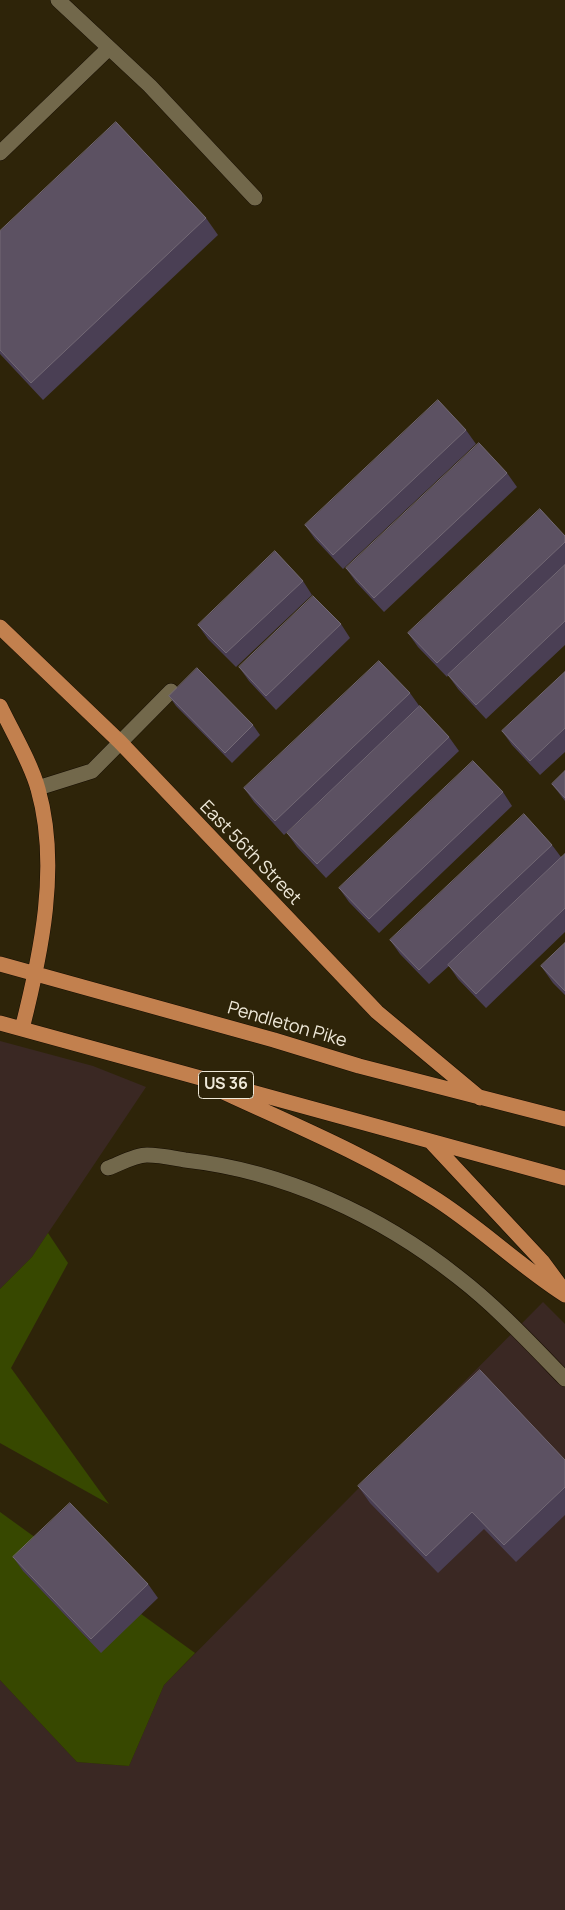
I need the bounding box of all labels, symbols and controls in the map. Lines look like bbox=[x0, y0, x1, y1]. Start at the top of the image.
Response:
street label: East 56th Street bbox=[195, 796, 305, 910]
street label: Pendleton Pike bbox=[225, 998, 349, 1052]
road number: US 36 bbox=[198, 1072, 254, 1098]

